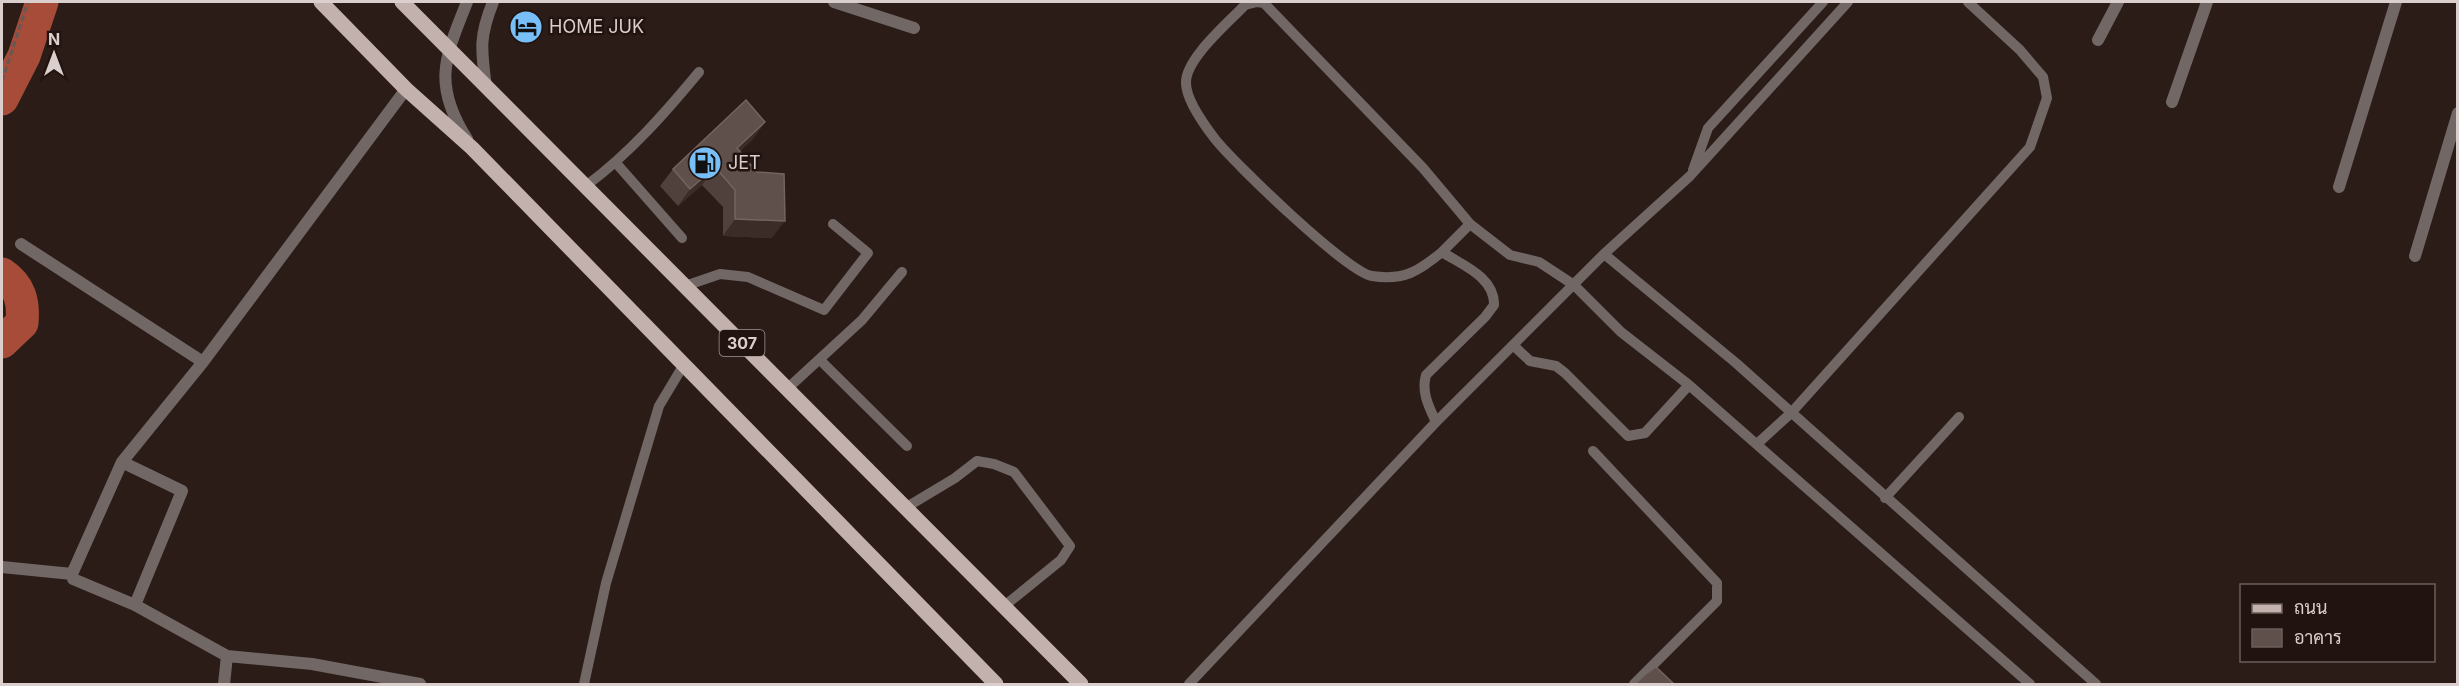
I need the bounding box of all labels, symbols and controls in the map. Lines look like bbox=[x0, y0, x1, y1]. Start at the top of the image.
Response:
hotel icon: HOME JUK bbox=[508, 9, 544, 45]
place label: HOME JUK bbox=[549, 16, 644, 37]
north arrow bbox=[24, 24, 84, 84]
text: N bbox=[48, 29, 60, 49]
fuel station icon: JET bbox=[687, 145, 723, 181]
place label: JET bbox=[728, 152, 761, 173]
road number: 307 bbox=[720, 330, 764, 356]
legend bbox=[2240, 584, 2435, 662]
text: ถนน bbox=[2294, 597, 2327, 618]
text: อาคาร bbox=[2294, 627, 2342, 648]

